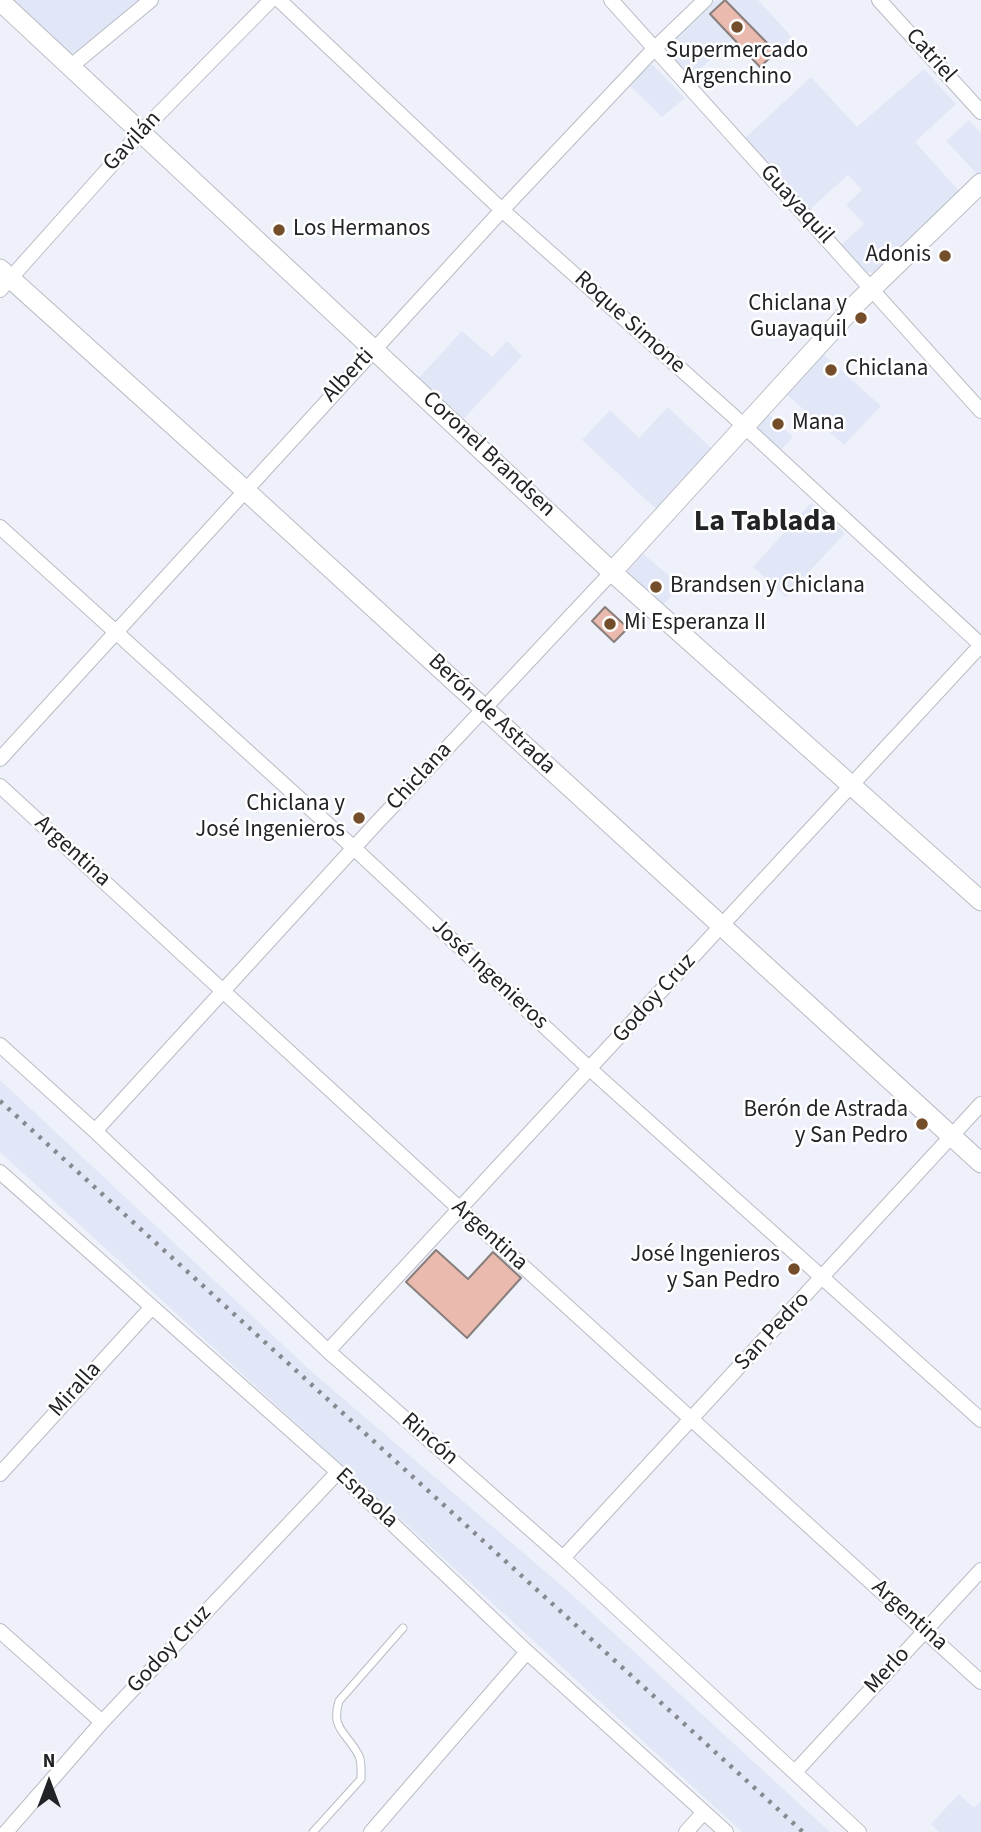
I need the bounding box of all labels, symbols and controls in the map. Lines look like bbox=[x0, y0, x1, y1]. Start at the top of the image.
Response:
marker: Supermercado Argenchino bbox=[729, 19, 745, 35]
street label: Catriel bbox=[899, 23, 961, 89]
place label: Supermercado Argenchino bbox=[666, 38, 808, 92]
street label: Gavilán bbox=[98, 106, 168, 178]
street label: Guayaquil bbox=[753, 160, 839, 250]
place label: Los Hermanos bbox=[293, 216, 430, 244]
marker: Los Hermanos bbox=[271, 222, 287, 238]
place label: Adonis bbox=[865, 242, 931, 270]
marker: Adonis bbox=[937, 248, 953, 264]
street label: Roque Simone bbox=[568, 266, 690, 380]
place label: Chiclana y Guayaquil bbox=[748, 291, 847, 345]
marker: Chiclana y Guayaquil bbox=[853, 310, 869, 326]
street label: Alberti bbox=[317, 343, 381, 409]
place label: Chiclana bbox=[845, 356, 928, 384]
marker: Chiclana bbox=[823, 362, 839, 378]
street label: Coronel Brandsen bbox=[416, 386, 560, 524]
place label: Mana bbox=[792, 410, 844, 438]
marker: Mana bbox=[770, 416, 786, 432]
district label: La Tablada bbox=[694, 505, 836, 541]
place label: Brandsen y Chiclana bbox=[670, 573, 865, 601]
marker: Brandsen y Chiclana bbox=[648, 579, 664, 595]
place label: Mi Esperanza II bbox=[624, 610, 766, 638]
marker: Mi Esperanza II bbox=[602, 616, 618, 632]
street label: Berón de Astrada bbox=[421, 649, 561, 781]
street label: Chiclana bbox=[381, 737, 459, 817]
place label: Chiclana y José Ingenieros bbox=[195, 791, 345, 845]
marker: Chiclana y José Ingenieros bbox=[351, 810, 367, 826]
street label: Argentina bbox=[28, 811, 116, 893]
street label: José Ingenieros bbox=[425, 914, 553, 1036]
street label: Godoy Cruz bbox=[608, 949, 702, 1049]
place label: Berón de Astrada y San Pedro bbox=[744, 1097, 908, 1151]
marker: Berón de Astrada y San Pedro bbox=[914, 1116, 930, 1132]
street label: Argentina bbox=[445, 1195, 533, 1277]
place label: José Ingenieros y San Pedro bbox=[630, 1242, 780, 1296]
marker: José Ingenieros y San Pedro bbox=[786, 1261, 802, 1277]
street label: San Pedro bbox=[730, 1287, 816, 1377]
street label: Miralla bbox=[44, 1357, 108, 1423]
street label: Rincón bbox=[395, 1408, 463, 1472]
street label: Esnaola bbox=[329, 1463, 403, 1535]
street label: Argentina bbox=[865, 1575, 953, 1657]
street label: Godoy Cruz bbox=[122, 1600, 218, 1700]
street label: Merlo bbox=[859, 1642, 917, 1700]
north arrow bbox=[14, 1748, 84, 1818]
text: N bbox=[43, 1748, 55, 1775]

